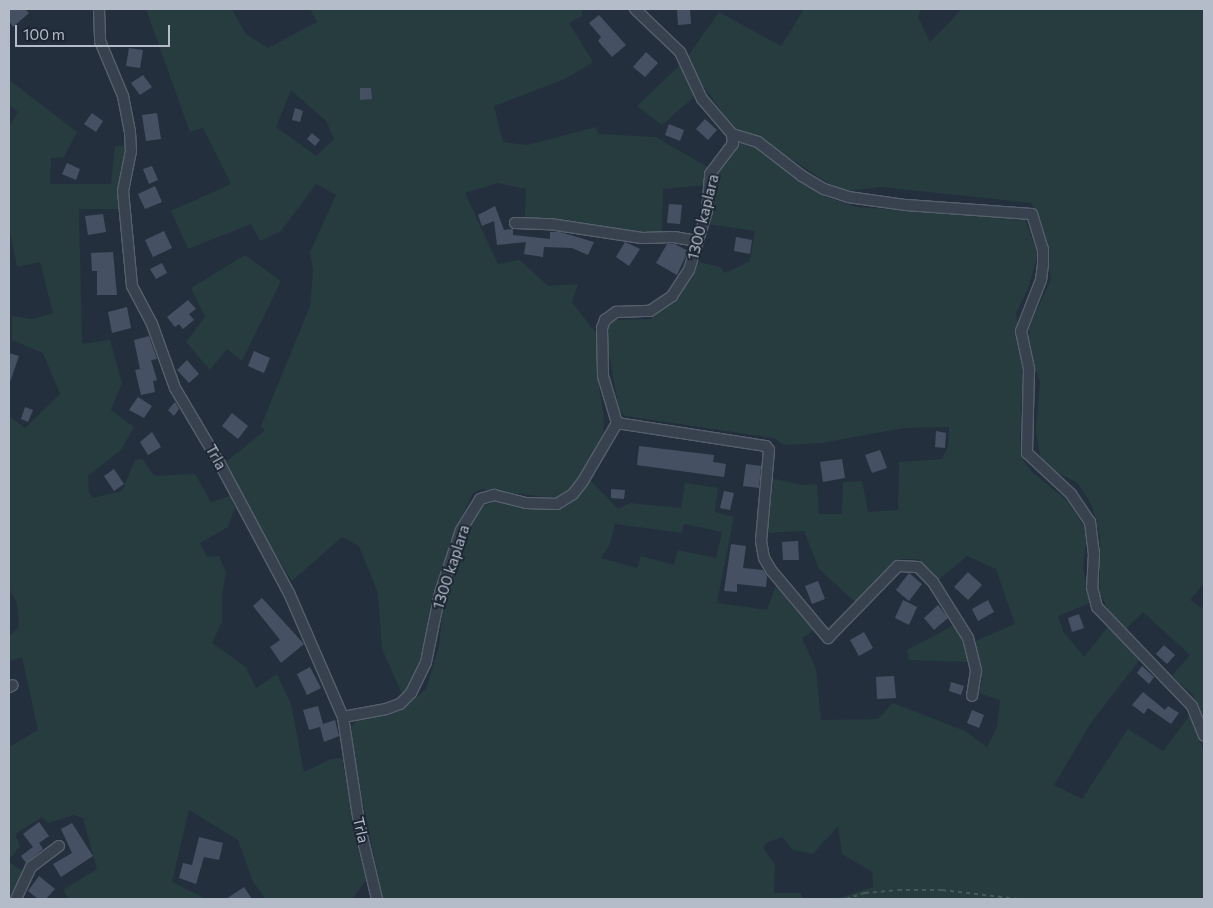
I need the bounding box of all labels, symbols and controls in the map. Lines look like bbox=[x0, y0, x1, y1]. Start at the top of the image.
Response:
scale bar bbox=[18, 15, 172, 47]
text: 100 m bbox=[23, 25, 65, 43]
street label: 1300 kaplara bbox=[684, 172, 722, 262]
street label: Trla bbox=[202, 441, 230, 473]
street label: 1300 kaplara bbox=[429, 523, 473, 611]
street label: Trla bbox=[349, 815, 373, 845]

